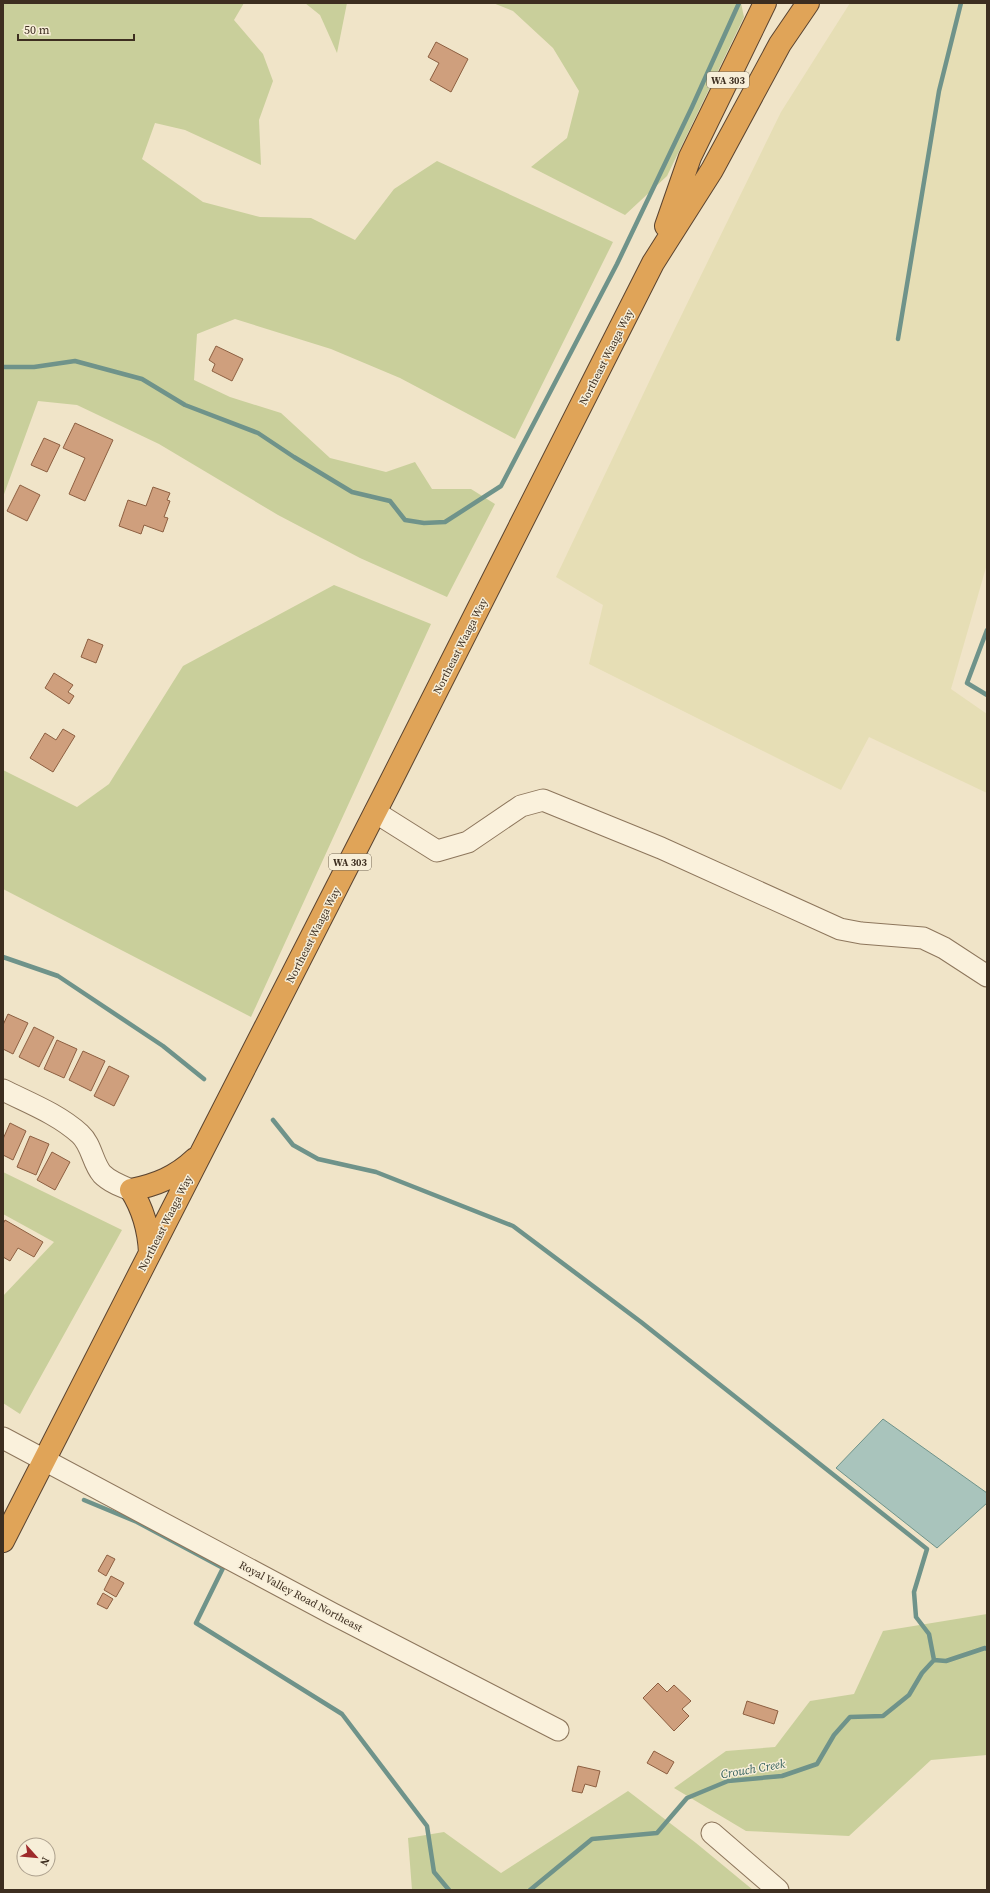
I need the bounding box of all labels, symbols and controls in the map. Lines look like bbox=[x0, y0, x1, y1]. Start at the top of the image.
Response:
scale bar bbox=[18, 16, 134, 42]
text: 50 m bbox=[24, 22, 50, 38]
road number: WA 303 bbox=[707, 72, 749, 88]
street label: Northeast Waaga Way bbox=[576, 306, 637, 408]
street label: Northeast Waaga Way bbox=[430, 595, 491, 697]
road number: WA 303 bbox=[329, 854, 371, 870]
street label: Northeast Waaga Way bbox=[283, 884, 344, 986]
street label: Northeast Waaga Way bbox=[135, 1172, 196, 1274]
street label: Royal Valley Road Northeast bbox=[236, 1557, 366, 1636]
water label: Crouch Creek bbox=[719, 1755, 787, 1783]
north arrow bbox=[16, 1837, 56, 1877]
text: N bbox=[36, 1854, 53, 1868]

